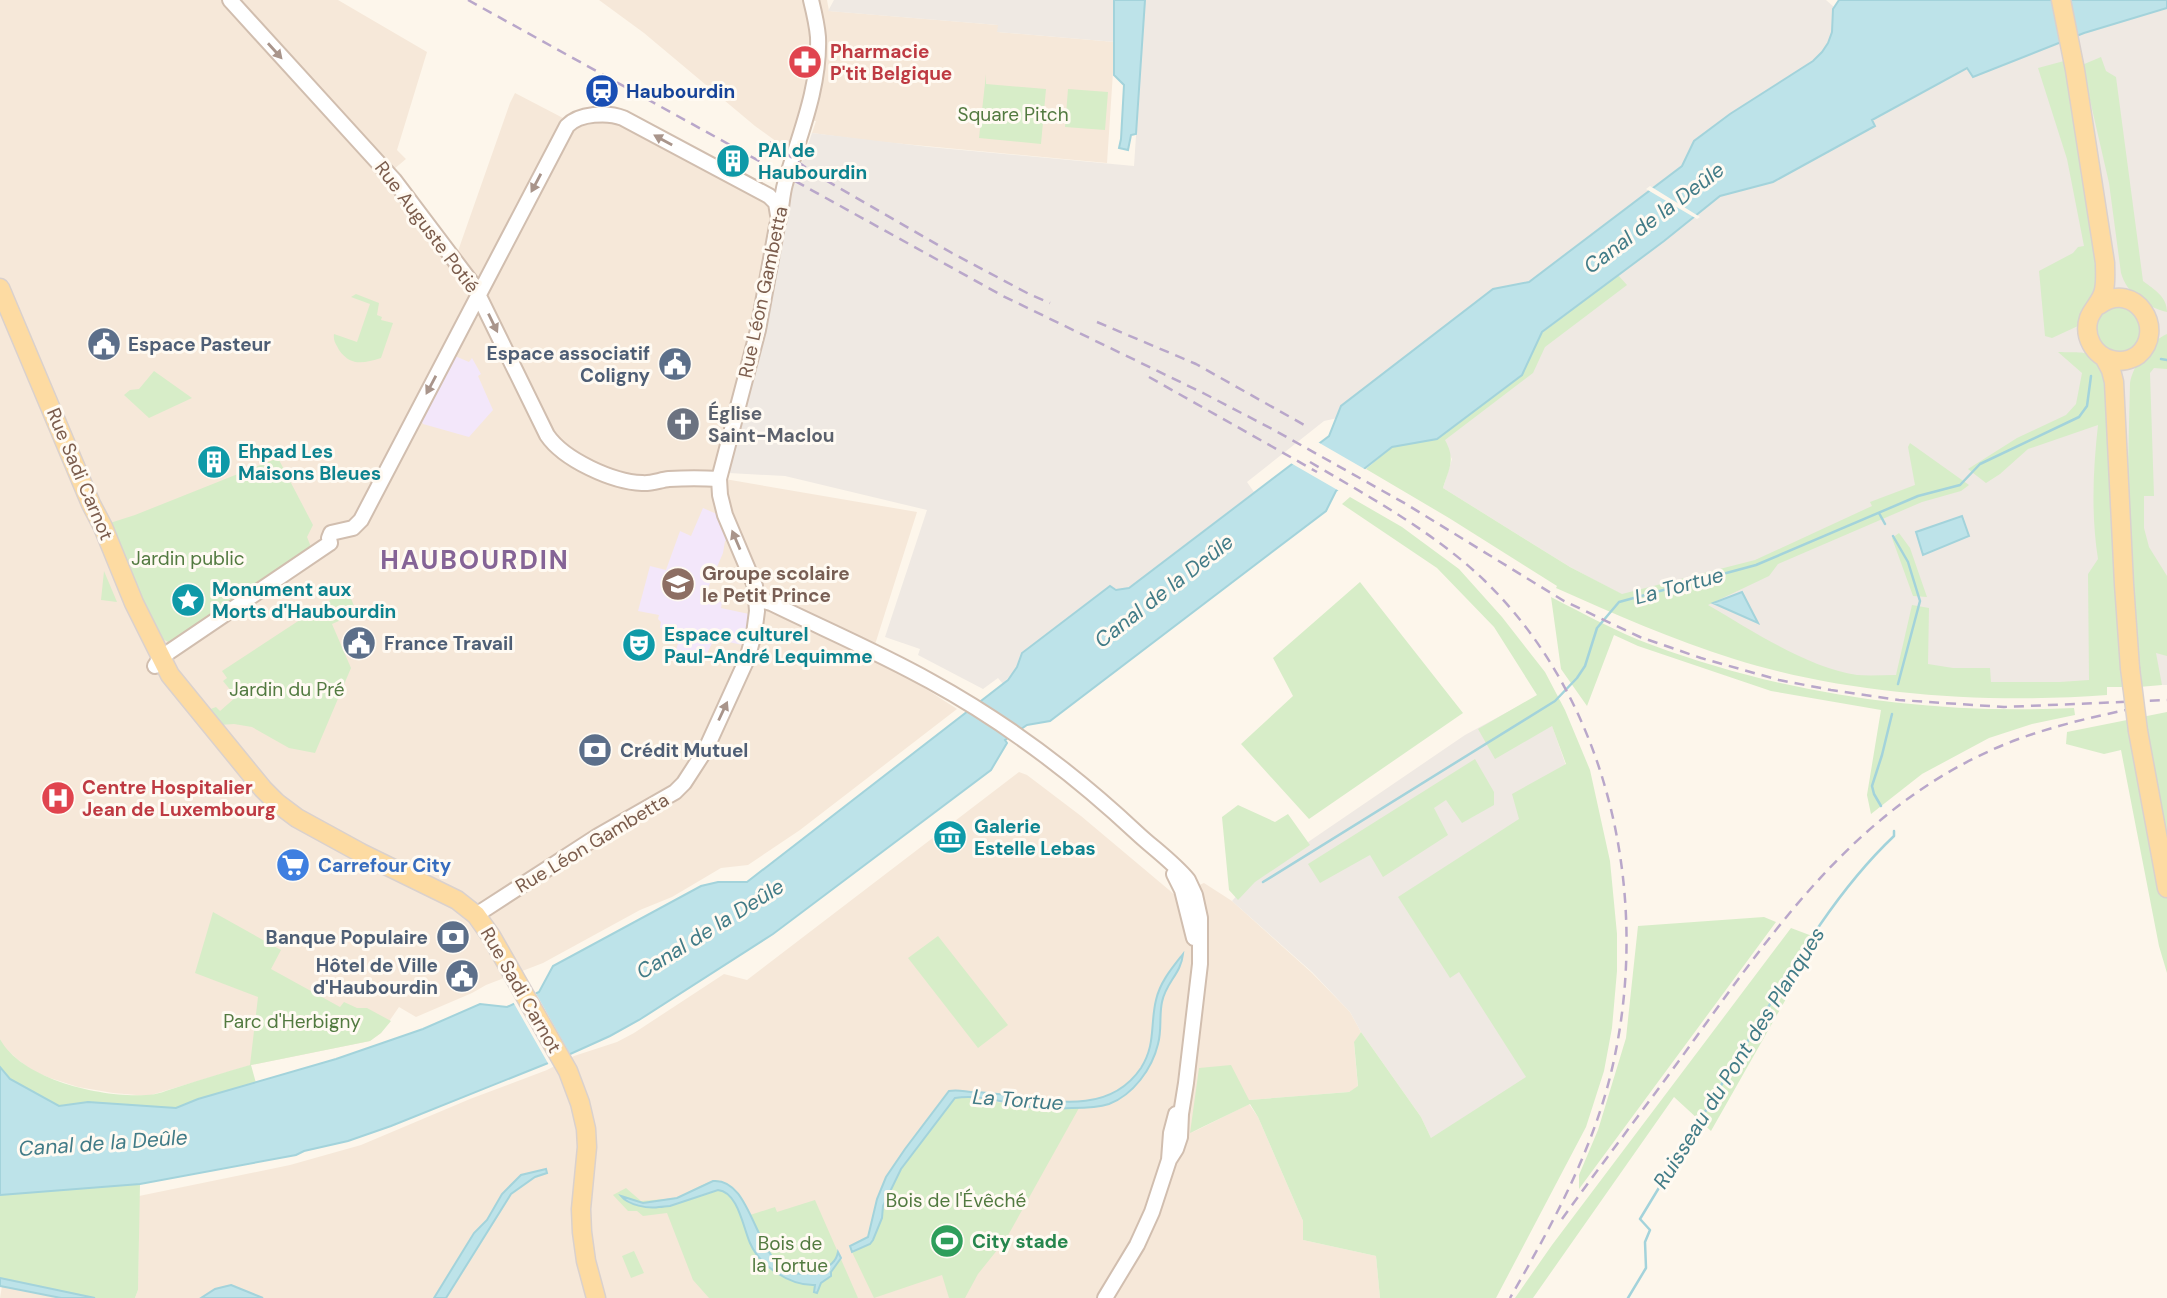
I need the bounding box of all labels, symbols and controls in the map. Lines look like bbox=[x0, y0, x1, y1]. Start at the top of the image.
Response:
place label: Pharmacie P'tit Belgique bbox=[830, 39, 952, 86]
one-way arrow bbox=[267, 42, 283, 59]
pharmacy icon: Pharmacie P'tit Belgique bbox=[786, 43, 824, 81]
station icon: Haubourdin bbox=[583, 72, 621, 110]
place label: Haubourdin bbox=[626, 79, 735, 104]
park label: Square Pitch bbox=[957, 102, 1069, 127]
one-way arrow bbox=[653, 134, 673, 145]
place label: PAI de Haubourdin bbox=[758, 138, 867, 185]
building icon: PAI de Haubourdin bbox=[714, 142, 752, 180]
street label: Rue Auguste Potié bbox=[369, 156, 485, 298]
water label: Canal de la Deûle bbox=[1578, 156, 1730, 280]
one-way arrow bbox=[530, 174, 542, 193]
street label: Rue Léon Gambetta bbox=[733, 204, 793, 380]
one-way arrow bbox=[488, 313, 499, 333]
public building icon: Espace Pasteur bbox=[85, 325, 123, 363]
place label: Espace Pasteur bbox=[128, 332, 271, 357]
place label: Espace associatif Coligny bbox=[487, 341, 651, 388]
public building icon: Espace associatif Coligny bbox=[656, 345, 694, 383]
one-way arrow bbox=[425, 375, 437, 395]
place label: Église Saint-Maclou bbox=[708, 401, 835, 448]
street label: Rue Sadi Carnot bbox=[41, 404, 119, 544]
church icon: Église Saint-Maclou bbox=[664, 405, 702, 443]
place label: Ehpad Les Maisons Bleues bbox=[238, 439, 381, 486]
building icon: Ehpad Les Maisons Bleues bbox=[195, 443, 233, 481]
water label: Canal de la Deûle bbox=[1089, 528, 1239, 654]
one-way arrow bbox=[730, 529, 741, 550]
district label: HAUBOURDIN bbox=[380, 543, 570, 577]
park label: Jardin public bbox=[131, 546, 245, 571]
place label: Groupe scolaire le Petit Prince bbox=[702, 561, 850, 608]
water label: La Tortue bbox=[1631, 561, 1727, 611]
school or university icon: Groupe scolaire le Petit Prince bbox=[659, 565, 697, 603]
place label: Monument aux Morts d'Haubourdin bbox=[212, 577, 396, 624]
place icon: Monument aux Morts d'Haubourdin bbox=[169, 581, 207, 619]
place label: Espace culturel Paul-André Lequimme bbox=[664, 622, 873, 669]
public building icon: France Travail bbox=[340, 624, 378, 662]
theatre icon: Espace culturel Paul-André Lequimme bbox=[620, 626, 658, 664]
place label: France Travail bbox=[384, 631, 513, 656]
park label: Jardin du Pré bbox=[229, 677, 345, 702]
one-way arrow bbox=[718, 701, 729, 721]
bank icon: Crédit Mutuel bbox=[576, 731, 614, 769]
place label: Crédit Mutuel bbox=[620, 738, 748, 763]
place label: Centre Hospitalier Jean de Luxembourg bbox=[82, 775, 276, 822]
hospital icon: Centre Hospitalier Jean de Luxembourg bbox=[39, 779, 77, 817]
street label: Rue Léon Gambetta bbox=[511, 787, 673, 899]
place label: Galerie Estelle Lebas bbox=[974, 814, 1096, 861]
museum icon: Galerie Estelle Lebas bbox=[931, 818, 969, 856]
supermarket icon: Carrefour City bbox=[274, 846, 312, 884]
place label: Carrefour City bbox=[318, 853, 452, 878]
water label: Canal de la Deûle bbox=[631, 872, 789, 986]
bank icon: Banque Populaire bbox=[434, 918, 472, 956]
water label: Ruisseau du Pont des Planques bbox=[1647, 922, 1831, 1194]
street label: Rue Sadi Carnot bbox=[475, 923, 567, 1057]
place label: Banque Populaire bbox=[266, 925, 428, 950]
place label: Hôtel de Ville d'Haubourdin bbox=[313, 953, 438, 1000]
public building icon: Hôtel de Ville d'Haubourdin bbox=[443, 957, 481, 995]
park label: Parc d'Herbigny bbox=[223, 1009, 361, 1034]
water label: La Tortue bbox=[971, 1083, 1065, 1117]
water label: Canal de la Deûle bbox=[18, 1123, 188, 1163]
park label: Bois de l'Évêché bbox=[886, 1188, 1026, 1213]
sports icon: City stade bbox=[928, 1222, 966, 1260]
place label: City stade bbox=[972, 1229, 1068, 1254]
park label: Bois de la Tortue bbox=[752, 1231, 828, 1278]

